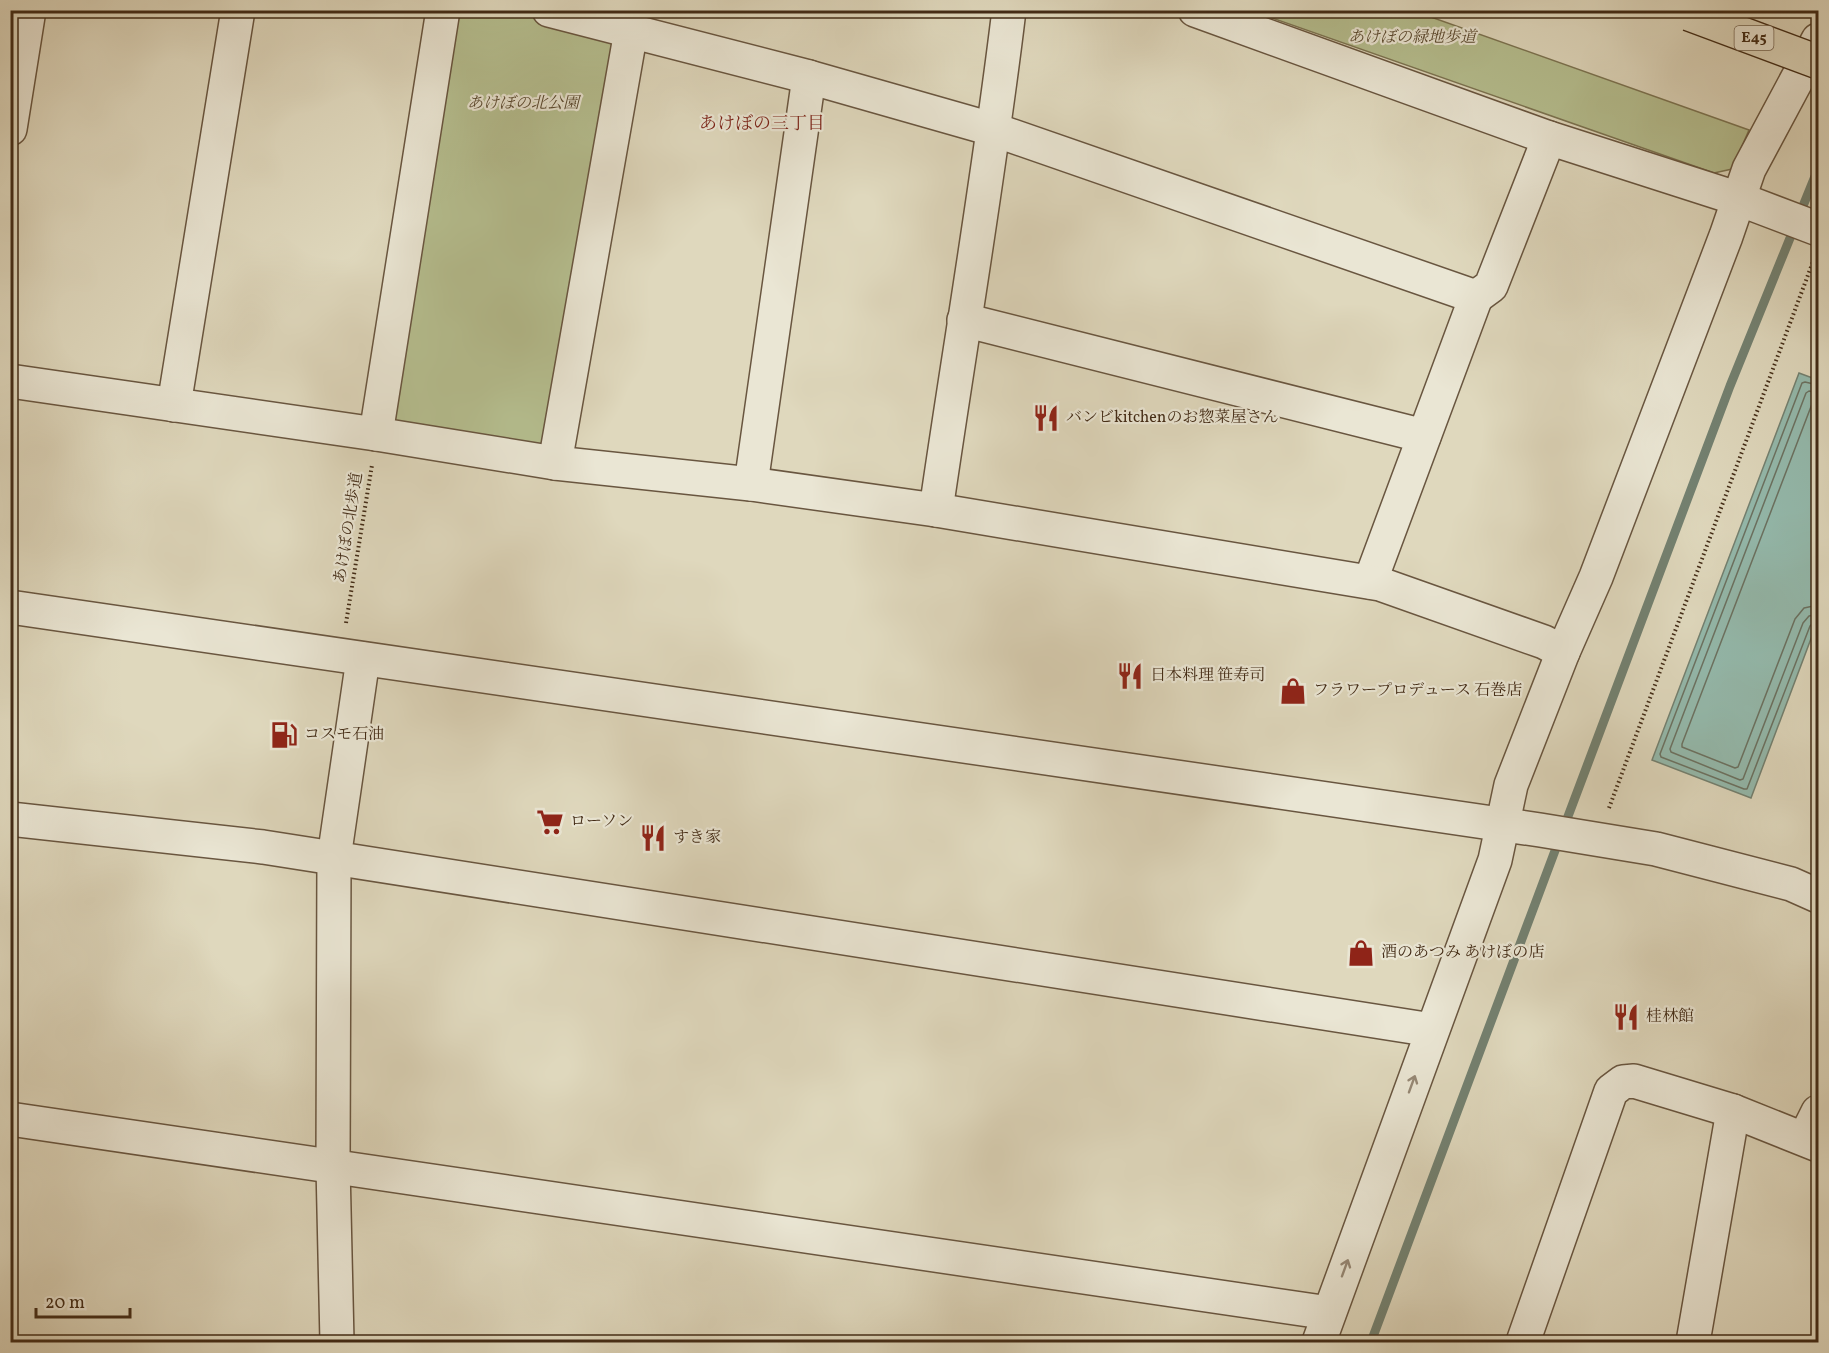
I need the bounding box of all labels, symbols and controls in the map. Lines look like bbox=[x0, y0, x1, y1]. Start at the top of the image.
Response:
road number: E45 bbox=[1734, 26, 1774, 50]
park label: あけぼの緑地歩道 bbox=[1348, 27, 1479, 49]
park label: あけぼの北公園 bbox=[467, 93, 582, 115]
district label: あけぼの三丁目 bbox=[699, 112, 825, 137]
restaurant icon: バンビkitchenのお惣菜屋さん bbox=[1031, 403, 1061, 433]
place label: バンビkitchenのお惣菜屋さん bbox=[1066, 407, 1278, 429]
street label: あけぼの北歩道 bbox=[329, 471, 369, 585]
restaurant icon: 日本料理 笹寿司 bbox=[1115, 661, 1145, 691]
place label: 日本料理 笹寿司 bbox=[1150, 665, 1265, 687]
shop icon: フラワープロデュース 石巻店 bbox=[1278, 676, 1308, 706]
place label: フラワープロデュース 石巻店 bbox=[1313, 680, 1522, 702]
fuel station icon: コスモ石油 bbox=[269, 720, 299, 750]
place label: コスモ石油 bbox=[304, 724, 384, 746]
supermarket icon: ローソン bbox=[535, 807, 565, 837]
place label: ローソン bbox=[570, 811, 633, 833]
restaurant icon: すき家 bbox=[638, 823, 668, 853]
place label: すき家 bbox=[673, 827, 721, 849]
shop icon: 酒のあつみ あけぼの店 bbox=[1346, 938, 1376, 968]
place label: 酒のあつみ あけぼの店 bbox=[1381, 942, 1544, 964]
restaurant icon: 桂林館 bbox=[1611, 1002, 1641, 1032]
place label: 桂林館 bbox=[1646, 1006, 1694, 1028]
one-way arrow bbox=[1407, 1075, 1418, 1094]
one-way arrow bbox=[1341, 1259, 1352, 1278]
scale bar bbox=[36, 1281, 130, 1319]
text: 20 m bbox=[45, 1291, 85, 1316]

